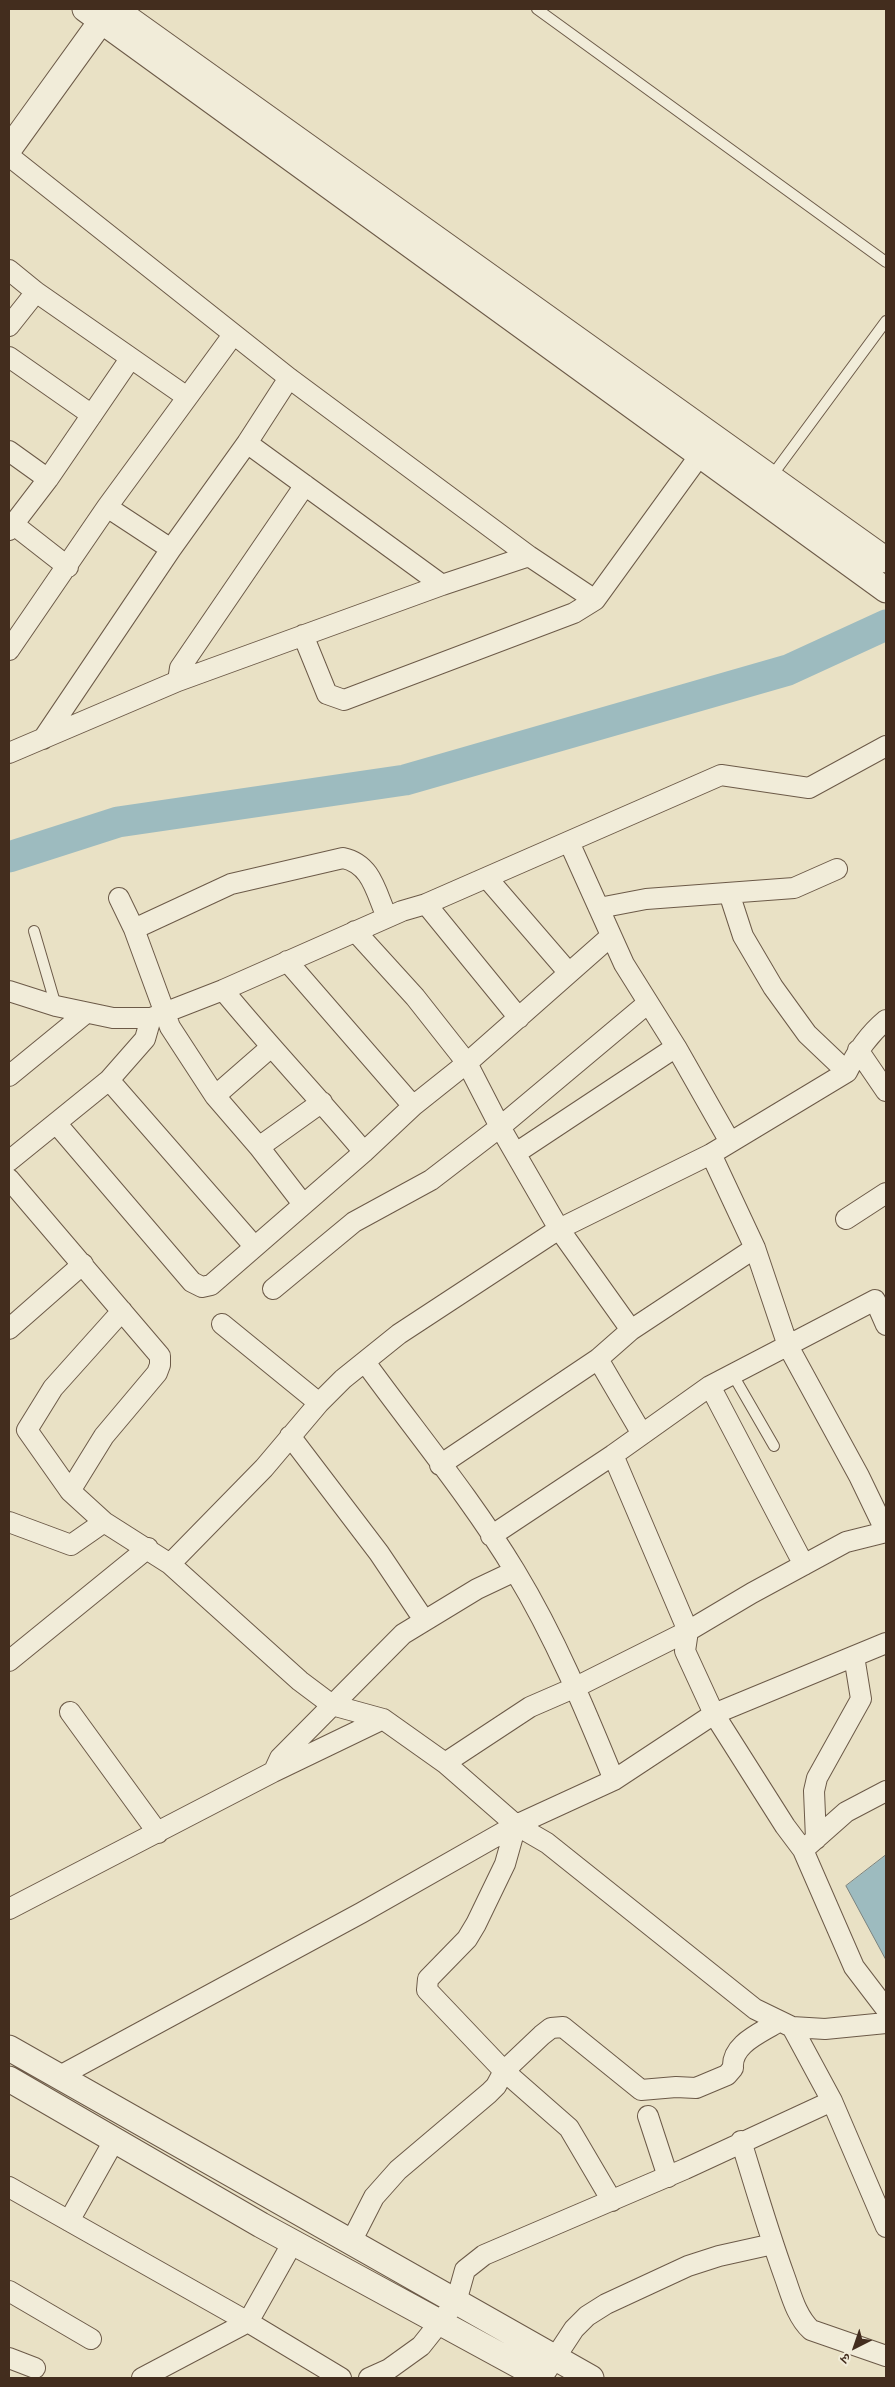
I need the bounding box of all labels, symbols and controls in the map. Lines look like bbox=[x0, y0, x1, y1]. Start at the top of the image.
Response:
north arrow bbox=[830, 2322, 880, 2372]
text: उ bbox=[837, 2349, 854, 2367]

